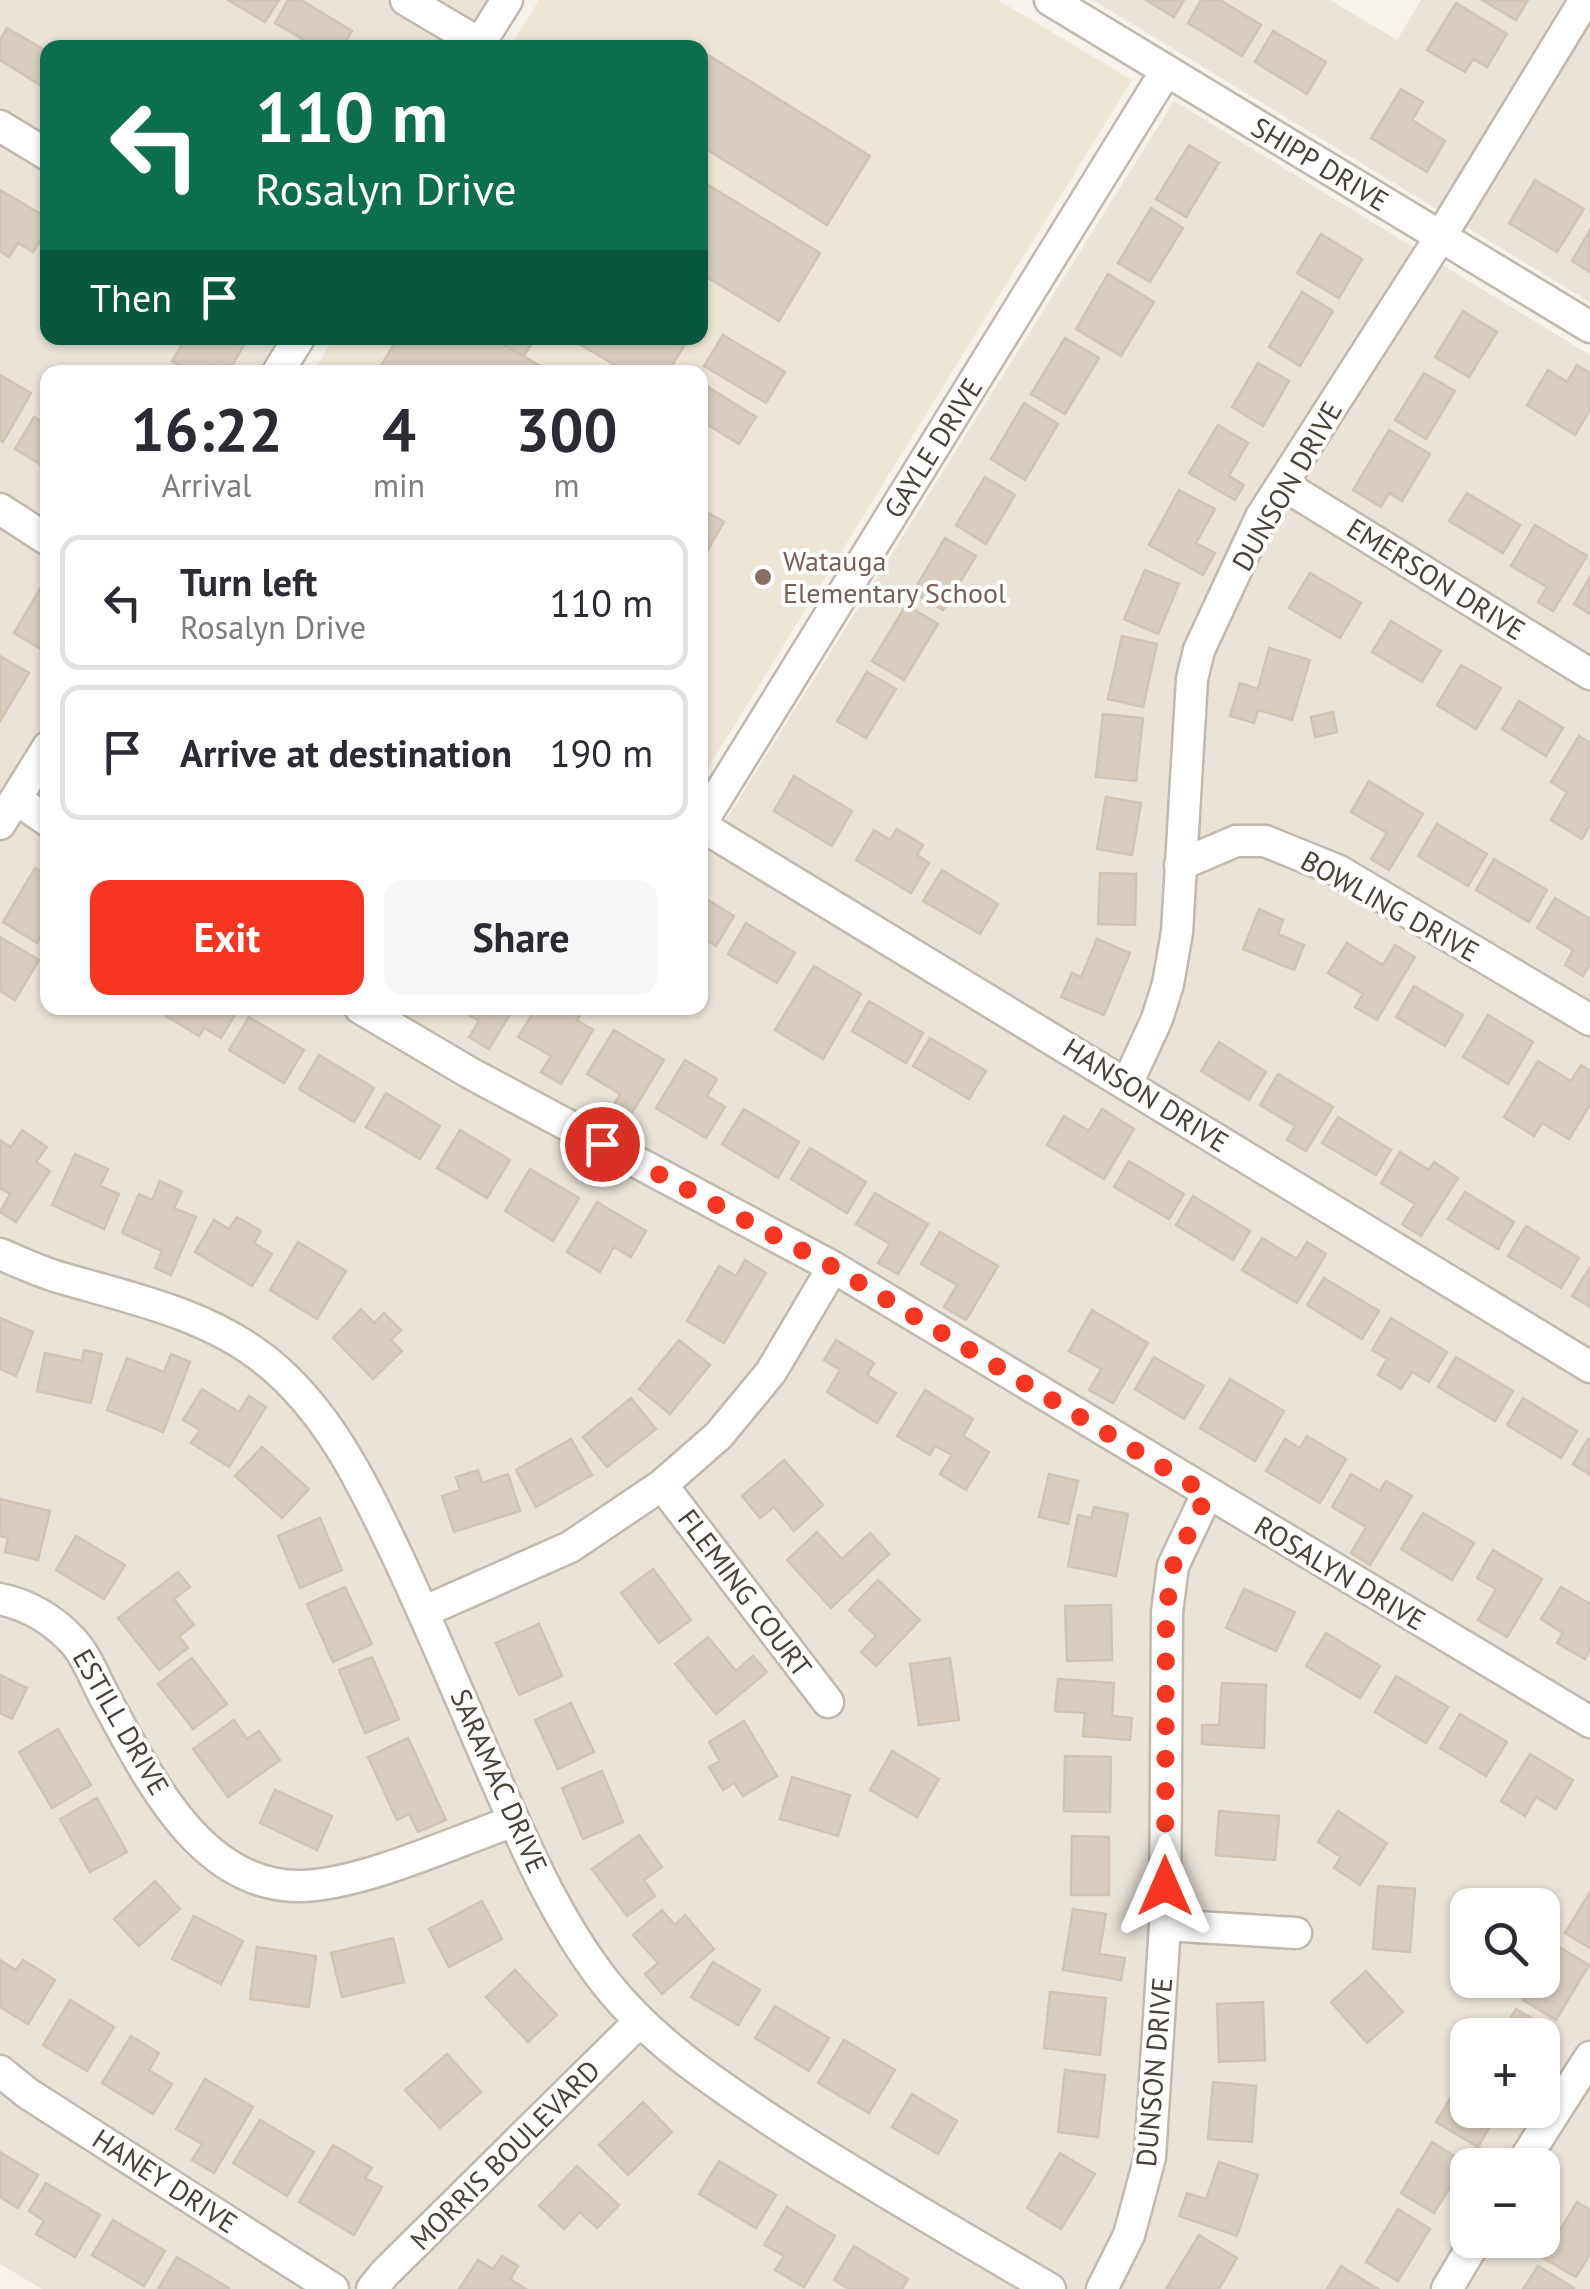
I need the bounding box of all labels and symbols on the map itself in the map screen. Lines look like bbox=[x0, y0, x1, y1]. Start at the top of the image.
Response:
street label: SHIPP DRIVE bbox=[1245, 108, 1396, 219]
street label: GAYLE DRIVE bbox=[875, 371, 990, 525]
street label: DUNSON DRIVE bbox=[1223, 394, 1350, 577]
street label: EMERSON DRIVE bbox=[1340, 509, 1532, 648]
place label: Watauga Elementary School bbox=[783, 542, 1006, 611]
marker: Watauga Elementary School bbox=[752, 566, 774, 588]
street label: BOWLING DRIVE bbox=[1295, 841, 1486, 970]
street label: HANSON DRIVE bbox=[1057, 1029, 1236, 1160]
pin bbox=[560, 1102, 645, 1187]
street label: FLEMING COURT bbox=[670, 1501, 821, 1684]
street label: ROSALYN DRIVE bbox=[1248, 1507, 1433, 1638]
street label: ESTILL DRIVE bbox=[65, 1642, 178, 1802]
street label: SARAMAC DRIVE bbox=[442, 1683, 557, 1879]
position arrow bbox=[1113, 1834, 1217, 1938]
street label: DUNSON DRIVE bbox=[1127, 1976, 1180, 2168]
street label: MORRIS BOULEVARD bbox=[402, 2052, 608, 2258]
street label: HANEY DRIVE bbox=[86, 2120, 245, 2241]

